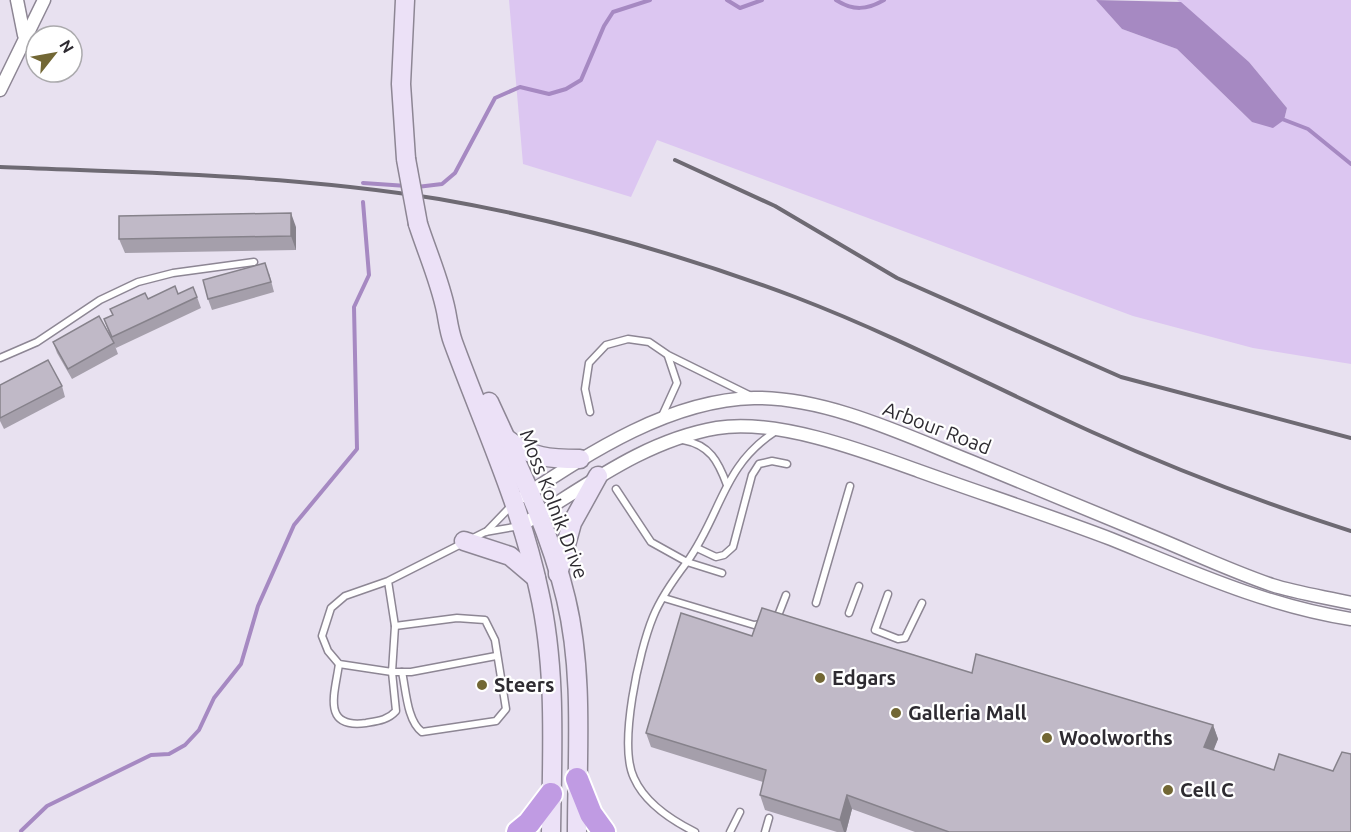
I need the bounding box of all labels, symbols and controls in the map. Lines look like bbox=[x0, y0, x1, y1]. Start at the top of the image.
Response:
north arrow bbox=[24, 24, 84, 84]
text: N bbox=[56, 37, 78, 56]
street label: Arbour Road bbox=[880, 396, 994, 459]
street label: Moss Kolnik Drive bbox=[515, 426, 594, 582]
place label: Edgars bbox=[832, 666, 896, 689]
marker: Edgars bbox=[813, 671, 827, 685]
place label: Steers bbox=[494, 673, 554, 696]
marker: Steers bbox=[475, 678, 489, 692]
place label: Galleria Mall bbox=[908, 701, 1027, 724]
marker: Galleria Mall bbox=[889, 706, 903, 720]
place label: Woolworths bbox=[1059, 726, 1173, 749]
marker: Woolworths bbox=[1040, 731, 1054, 745]
place label: Cell C bbox=[1180, 778, 1234, 801]
marker: Cell C bbox=[1161, 783, 1175, 797]

